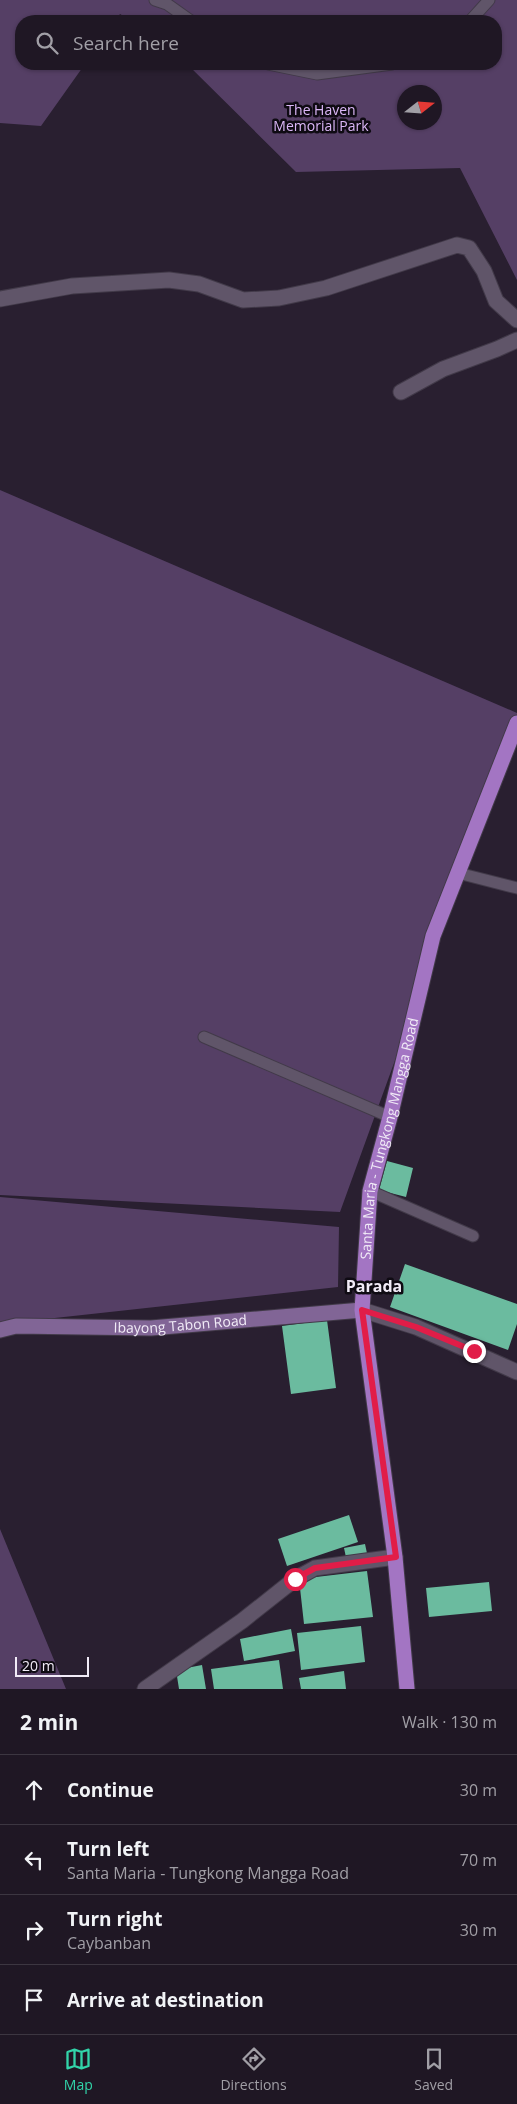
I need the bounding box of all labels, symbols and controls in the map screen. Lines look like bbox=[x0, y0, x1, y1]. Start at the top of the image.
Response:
search box bbox=[15, 15, 502, 70]
icon: search bbox=[33, 29, 61, 57]
text: Search here bbox=[73, 30, 179, 56]
north arrow bbox=[397, 85, 442, 130]
park label: The Haven Memorial Park bbox=[273, 100, 369, 135]
street label: Santa Maria - Tungkong Mangga Road bbox=[355, 1016, 422, 1260]
district label: Parada bbox=[346, 1275, 402, 1297]
street label: Ibayong Tabon Road bbox=[114, 1310, 248, 1337]
route end bbox=[463, 1340, 486, 1363]
route start bbox=[284, 1568, 307, 1591]
scale bar bbox=[15, 1654, 89, 1677]
text: 20 m bbox=[22, 1656, 55, 1675]
text: 2 min bbox=[20, 1708, 78, 1736]
text: Walk · 130 m bbox=[402, 1711, 497, 1733]
icon: ahead bbox=[20, 1776, 48, 1804]
text: Continue bbox=[67, 1777, 154, 1803]
text: 30 m bbox=[460, 1779, 497, 1801]
text: Turn left bbox=[67, 1836, 149, 1862]
icon: left bbox=[20, 1846, 48, 1874]
text: 70 m bbox=[460, 1849, 497, 1871]
text: Santa Maria - Tungkong Mangga Road bbox=[67, 1862, 349, 1884]
text: Turn right bbox=[67, 1906, 162, 1932]
icon: right bbox=[20, 1916, 48, 1944]
text: 30 m bbox=[460, 1919, 497, 1941]
text: Caybanban bbox=[67, 1932, 151, 1954]
icon: arrive bbox=[20, 1986, 48, 2014]
text: Arrive at destination bbox=[67, 1987, 264, 2013]
tab: Map bbox=[64, 2045, 93, 2094]
tab: Directions bbox=[220, 2045, 287, 2094]
tab: Saved bbox=[414, 2045, 453, 2094]

